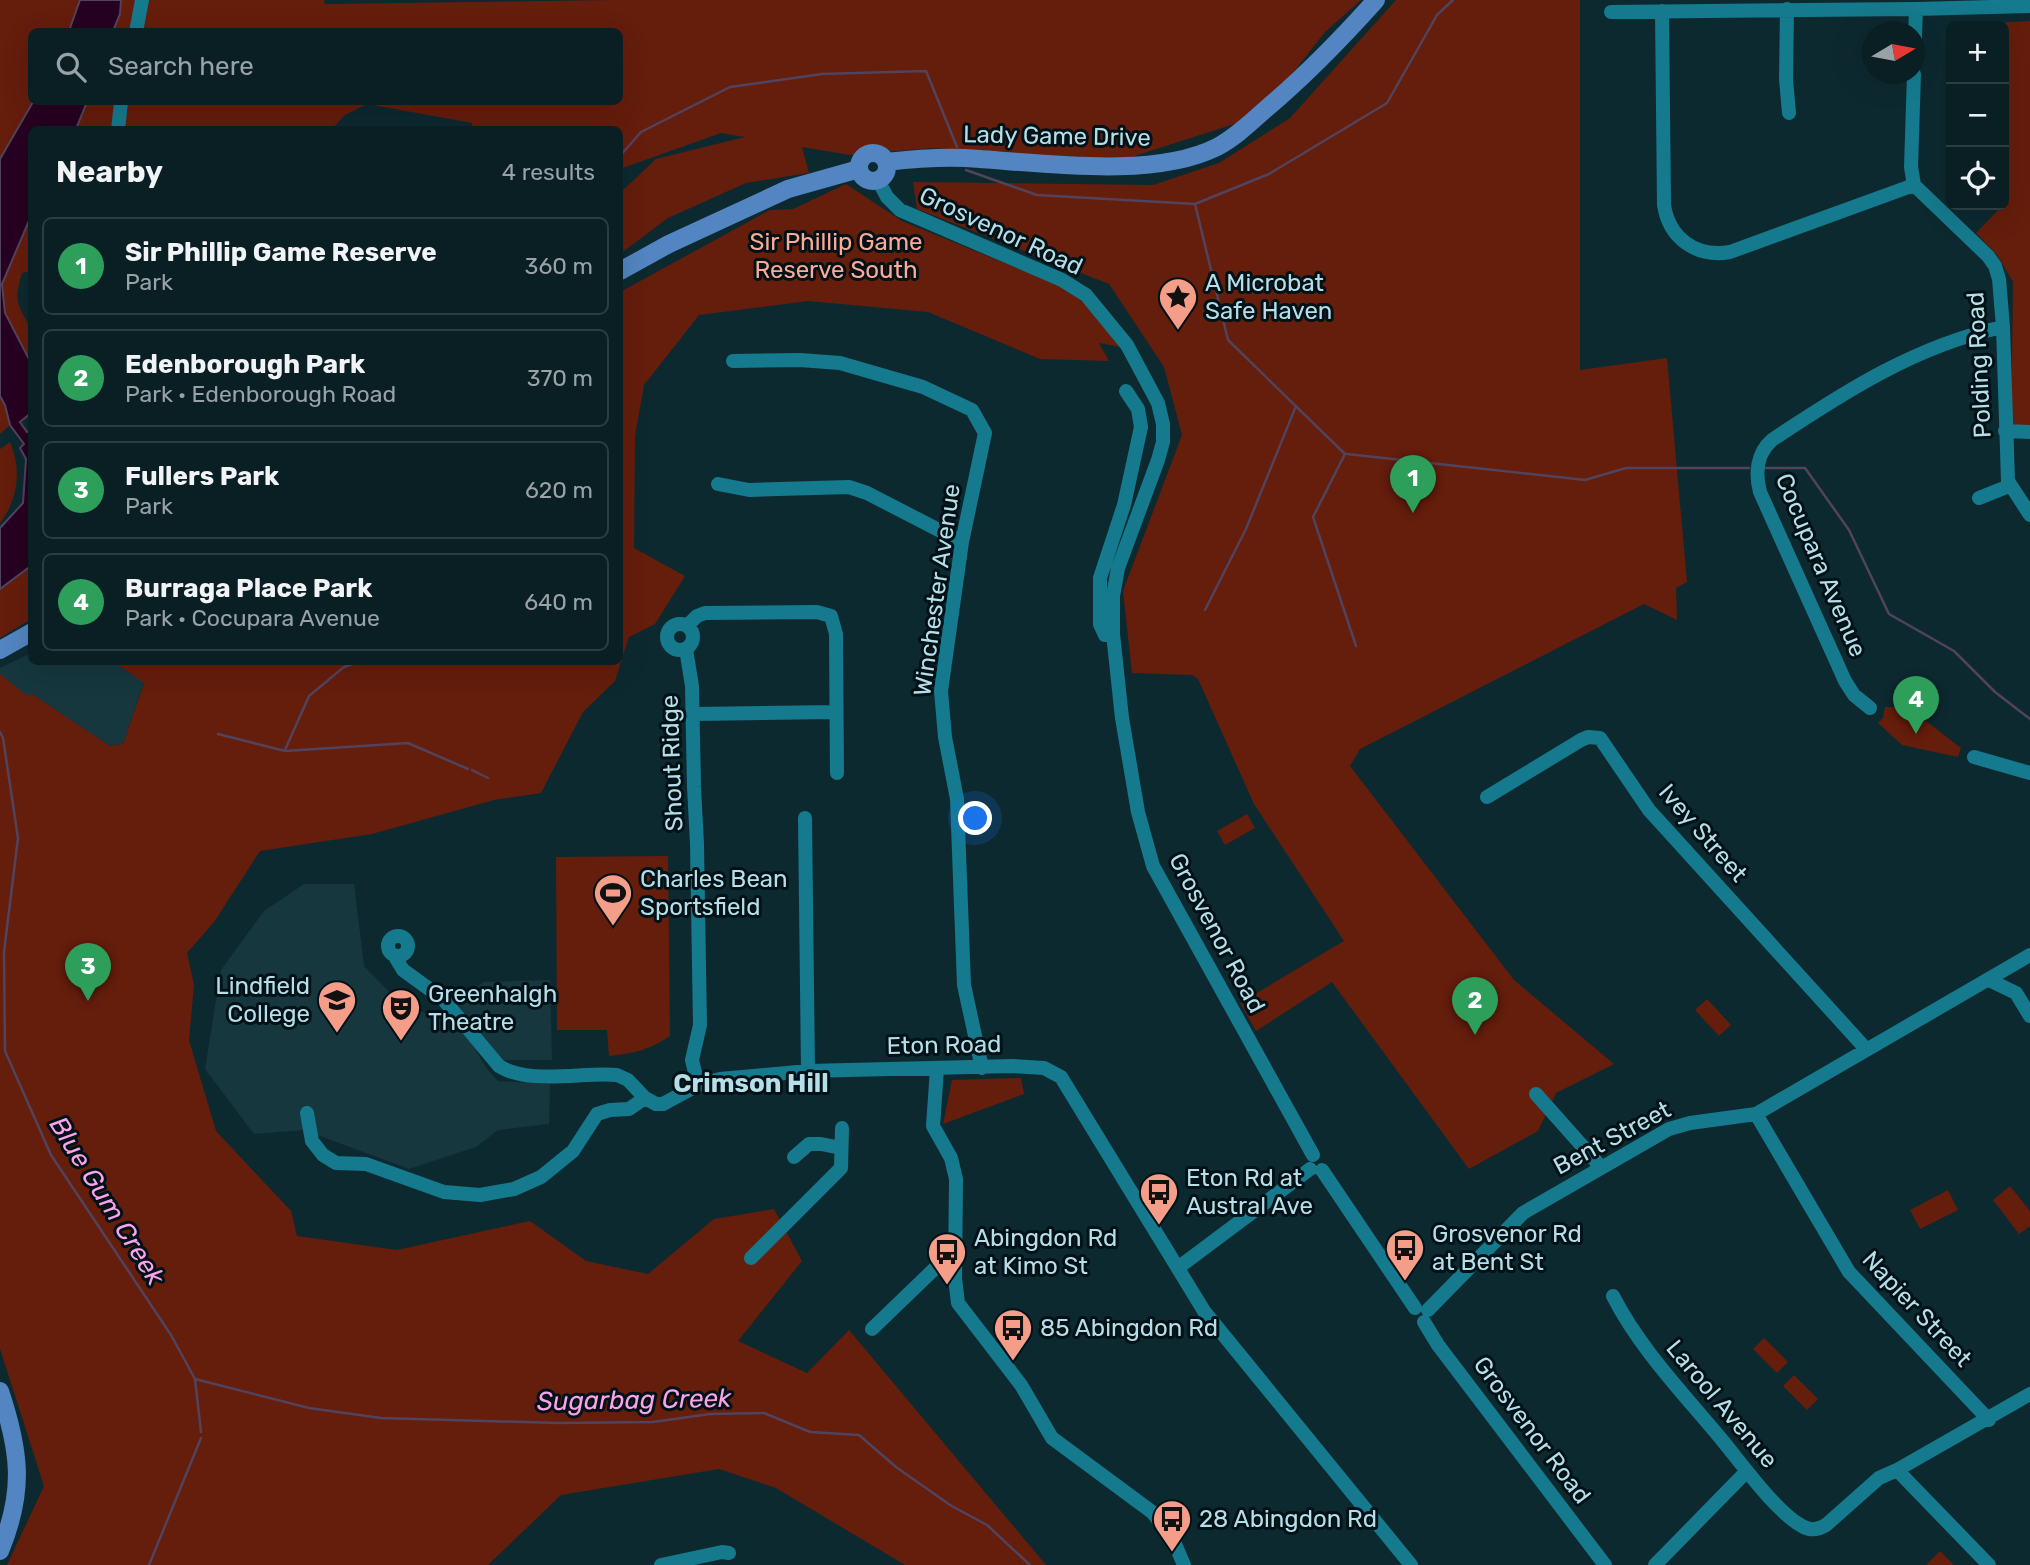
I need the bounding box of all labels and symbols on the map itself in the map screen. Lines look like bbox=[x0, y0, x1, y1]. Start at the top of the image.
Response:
north arrow bbox=[1862, 21, 1925, 84]
street label: Lady Game Drive bbox=[963, 120, 1151, 152]
street label: Grosvenor Road bbox=[915, 181, 1087, 281]
park label: Sir Phillip Game Reserve South bbox=[749, 228, 923, 284]
place label: A Microbat Safe Haven bbox=[1205, 269, 1332, 325]
place icon: A Microbat Safe Haven bbox=[1157, 276, 1199, 331]
street label: Polding Road bbox=[1961, 291, 1997, 439]
pin: 1 bbox=[1390, 455, 1436, 513]
street label: Cocupara Avenue bbox=[1770, 469, 1872, 661]
street label: Winchester Avenue bbox=[908, 482, 966, 698]
pin: 4 bbox=[1893, 676, 1939, 734]
street label: Shout Ridge bbox=[656, 694, 688, 832]
street label: Ivey Street bbox=[1653, 778, 1753, 888]
your location bbox=[958, 801, 992, 835]
street label: Grosvenor Road bbox=[1163, 848, 1271, 1018]
place label: Charles Bean Sportsfield bbox=[640, 865, 788, 921]
sports icon: Charles Bean Sportsfield bbox=[592, 872, 634, 927]
pin: 3 bbox=[65, 943, 111, 1001]
place label: Lindfield College bbox=[215, 972, 310, 1028]
pin: 2 bbox=[1452, 977, 1498, 1035]
school or university icon: Lindfield College bbox=[316, 979, 358, 1034]
place label: Greenhalgh Theatre bbox=[428, 980, 557, 1036]
theatre icon: Greenhalgh Theatre bbox=[380, 987, 422, 1042]
street label: Eton Road bbox=[886, 1030, 1002, 1060]
district label: Crimson Hill bbox=[673, 1068, 829, 1099]
street label: Bent Street bbox=[1549, 1095, 1675, 1181]
water label: Blue Gum Creek bbox=[43, 1111, 172, 1292]
place label: Eton Rd at Austral Ave bbox=[1186, 1164, 1313, 1220]
bus stop icon: Eton Rd at Austral Ave bbox=[1138, 1171, 1180, 1226]
place label: Grosvenor Rd at Bent St bbox=[1432, 1220, 1582, 1276]
place label: Abingdon Rd at Kimo St bbox=[974, 1224, 1117, 1280]
bus stop icon: Grosvenor Rd at Bent St bbox=[1384, 1227, 1426, 1282]
bus stop icon: Abingdon Rd at Kimo St bbox=[926, 1231, 968, 1286]
street label: Napier Street bbox=[1857, 1246, 1977, 1372]
bus stop icon: 85 Abingdon Rd bbox=[992, 1307, 1034, 1362]
place label: 85 Abingdon Rd bbox=[1040, 1314, 1218, 1342]
street label: Larool Avenue bbox=[1660, 1334, 1784, 1474]
street label: Grosvenor Road bbox=[1468, 1351, 1596, 1509]
water label: Sugarbag Creek bbox=[536, 1383, 732, 1417]
bus stop icon: 28 Abingdon Rd bbox=[1151, 1498, 1193, 1553]
place label: 28 Abingdon Rd bbox=[1199, 1505, 1377, 1533]

